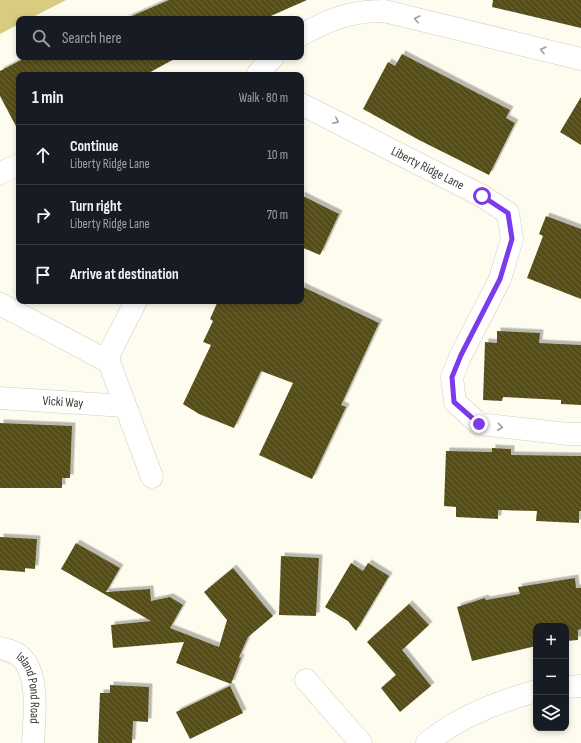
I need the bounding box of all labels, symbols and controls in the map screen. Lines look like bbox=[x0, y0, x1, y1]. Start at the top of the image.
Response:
one-way arrow bbox=[414, 15, 420, 23]
search box bbox=[16, 16, 304, 60]
icon: search bbox=[30, 27, 52, 49]
text: Search here bbox=[62, 29, 122, 48]
one-way arrow bbox=[540, 46, 546, 54]
text: 1 min bbox=[32, 88, 64, 108]
text: Walk · 80 m bbox=[239, 90, 288, 106]
one-way arrow bbox=[332, 116, 339, 124]
text: Continue bbox=[70, 137, 119, 156]
street label: Liberty Ridge Lane bbox=[388, 143, 467, 194]
icon: ahead bbox=[32, 144, 54, 166]
text: 10 m bbox=[267, 147, 288, 163]
text: Liberty Ridge Lane bbox=[70, 156, 150, 172]
route start bbox=[473, 187, 491, 205]
text: Turn right bbox=[70, 197, 122, 216]
icon: right bbox=[32, 204, 54, 226]
text: 70 m bbox=[267, 207, 288, 223]
text: Liberty Ridge Lane bbox=[70, 216, 150, 232]
icon: arrive bbox=[32, 264, 54, 286]
text: Arrive at destination bbox=[70, 265, 179, 284]
street label: Vicki Way bbox=[42, 393, 84, 411]
route end bbox=[470, 415, 488, 433]
one-way arrow bbox=[497, 422, 503, 431]
map controls bbox=[533, 623, 569, 731]
button: + bbox=[533, 623, 569, 659]
street label: Island Pond Road bbox=[13, 648, 43, 724]
button: − bbox=[533, 659, 569, 695]
button: layers bbox=[533, 695, 569, 731]

